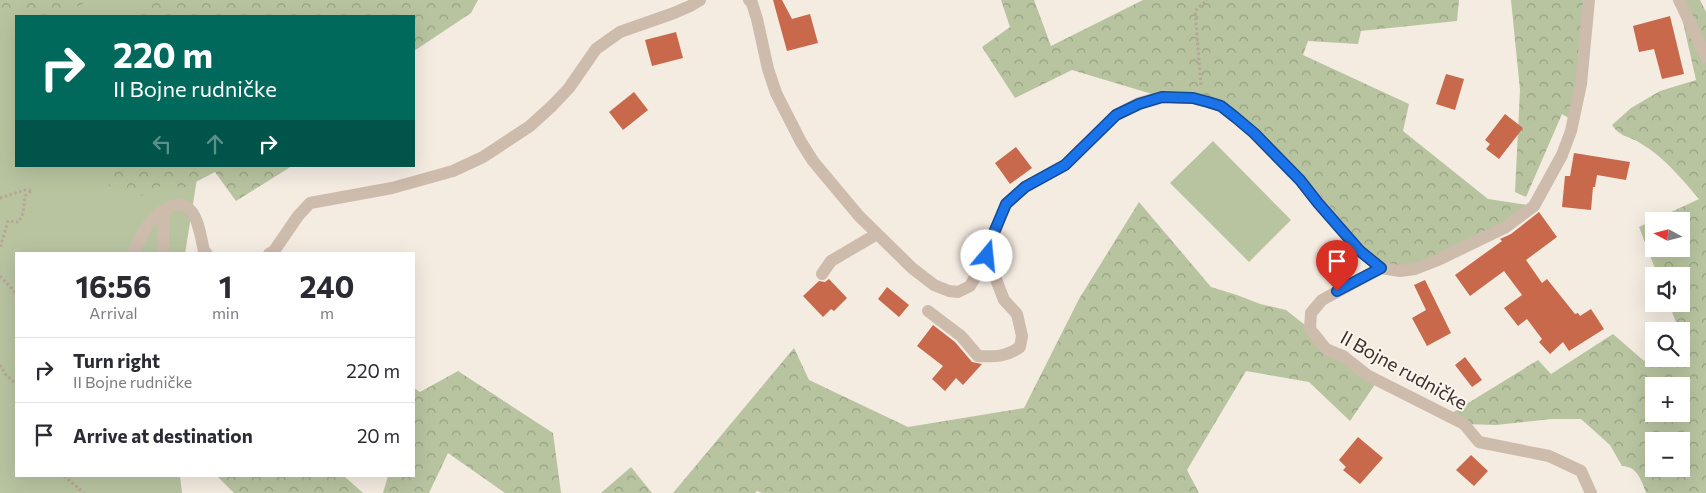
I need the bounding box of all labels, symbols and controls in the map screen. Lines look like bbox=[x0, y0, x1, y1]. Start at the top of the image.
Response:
text: 220 m bbox=[113, 32, 213, 75]
icon: right bbox=[30, 35, 95, 100]
text: II Bojne rudničke bbox=[113, 75, 277, 102]
icon: left bbox=[148, 130, 176, 158]
icon: ahead bbox=[201, 130, 229, 158]
icon: right bbox=[254, 130, 282, 158]
north arrow bbox=[1645, 212, 1690, 258]
map controls bbox=[1645, 212, 1690, 477]
position arrow bbox=[960, 229, 1012, 281]
pin bbox=[1316, 240, 1358, 291]
icon: arrive bbox=[1323, 247, 1351, 275]
text: 16:56 bbox=[75, 267, 151, 304]
text: 1 bbox=[219, 267, 232, 304]
text: 240 bbox=[300, 267, 355, 304]
button: sound bbox=[1645, 267, 1690, 312]
text: Arrival bbox=[89, 303, 138, 322]
text: min bbox=[212, 303, 239, 322]
text: m bbox=[320, 303, 334, 322]
button: search bbox=[1645, 322, 1690, 367]
street label: II Bojne rudničke bbox=[1337, 325, 1472, 414]
text: Turn right bbox=[73, 349, 160, 372]
icon: right bbox=[30, 356, 58, 384]
text: 220 m bbox=[346, 359, 400, 382]
text: II Bojne rudničke bbox=[73, 372, 192, 391]
button: + bbox=[1645, 377, 1690, 422]
icon: arrive bbox=[30, 421, 58, 449]
text: Arrive at destination bbox=[73, 424, 253, 447]
text: 20 m bbox=[357, 424, 400, 447]
button: − bbox=[1645, 432, 1690, 477]

